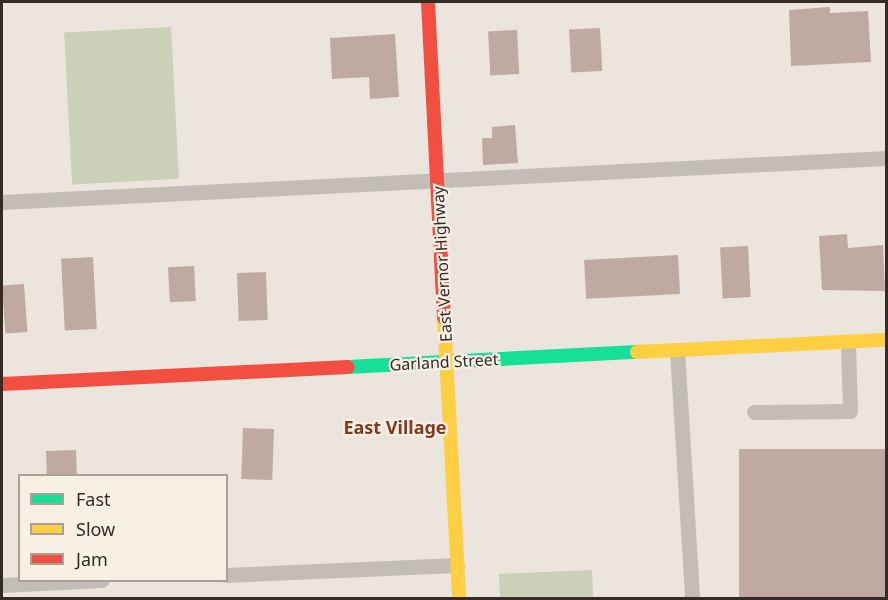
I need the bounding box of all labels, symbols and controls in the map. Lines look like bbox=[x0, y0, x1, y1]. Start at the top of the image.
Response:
street label: East Vernor Highway bbox=[428, 186, 456, 342]
street label: Garland Street bbox=[389, 350, 499, 374]
district label: East Village bbox=[343, 416, 447, 438]
legend bbox=[18, 474, 228, 582]
text: Fast bbox=[76, 487, 111, 511]
text: Slow bbox=[76, 517, 115, 541]
text: Jam bbox=[76, 547, 108, 571]

